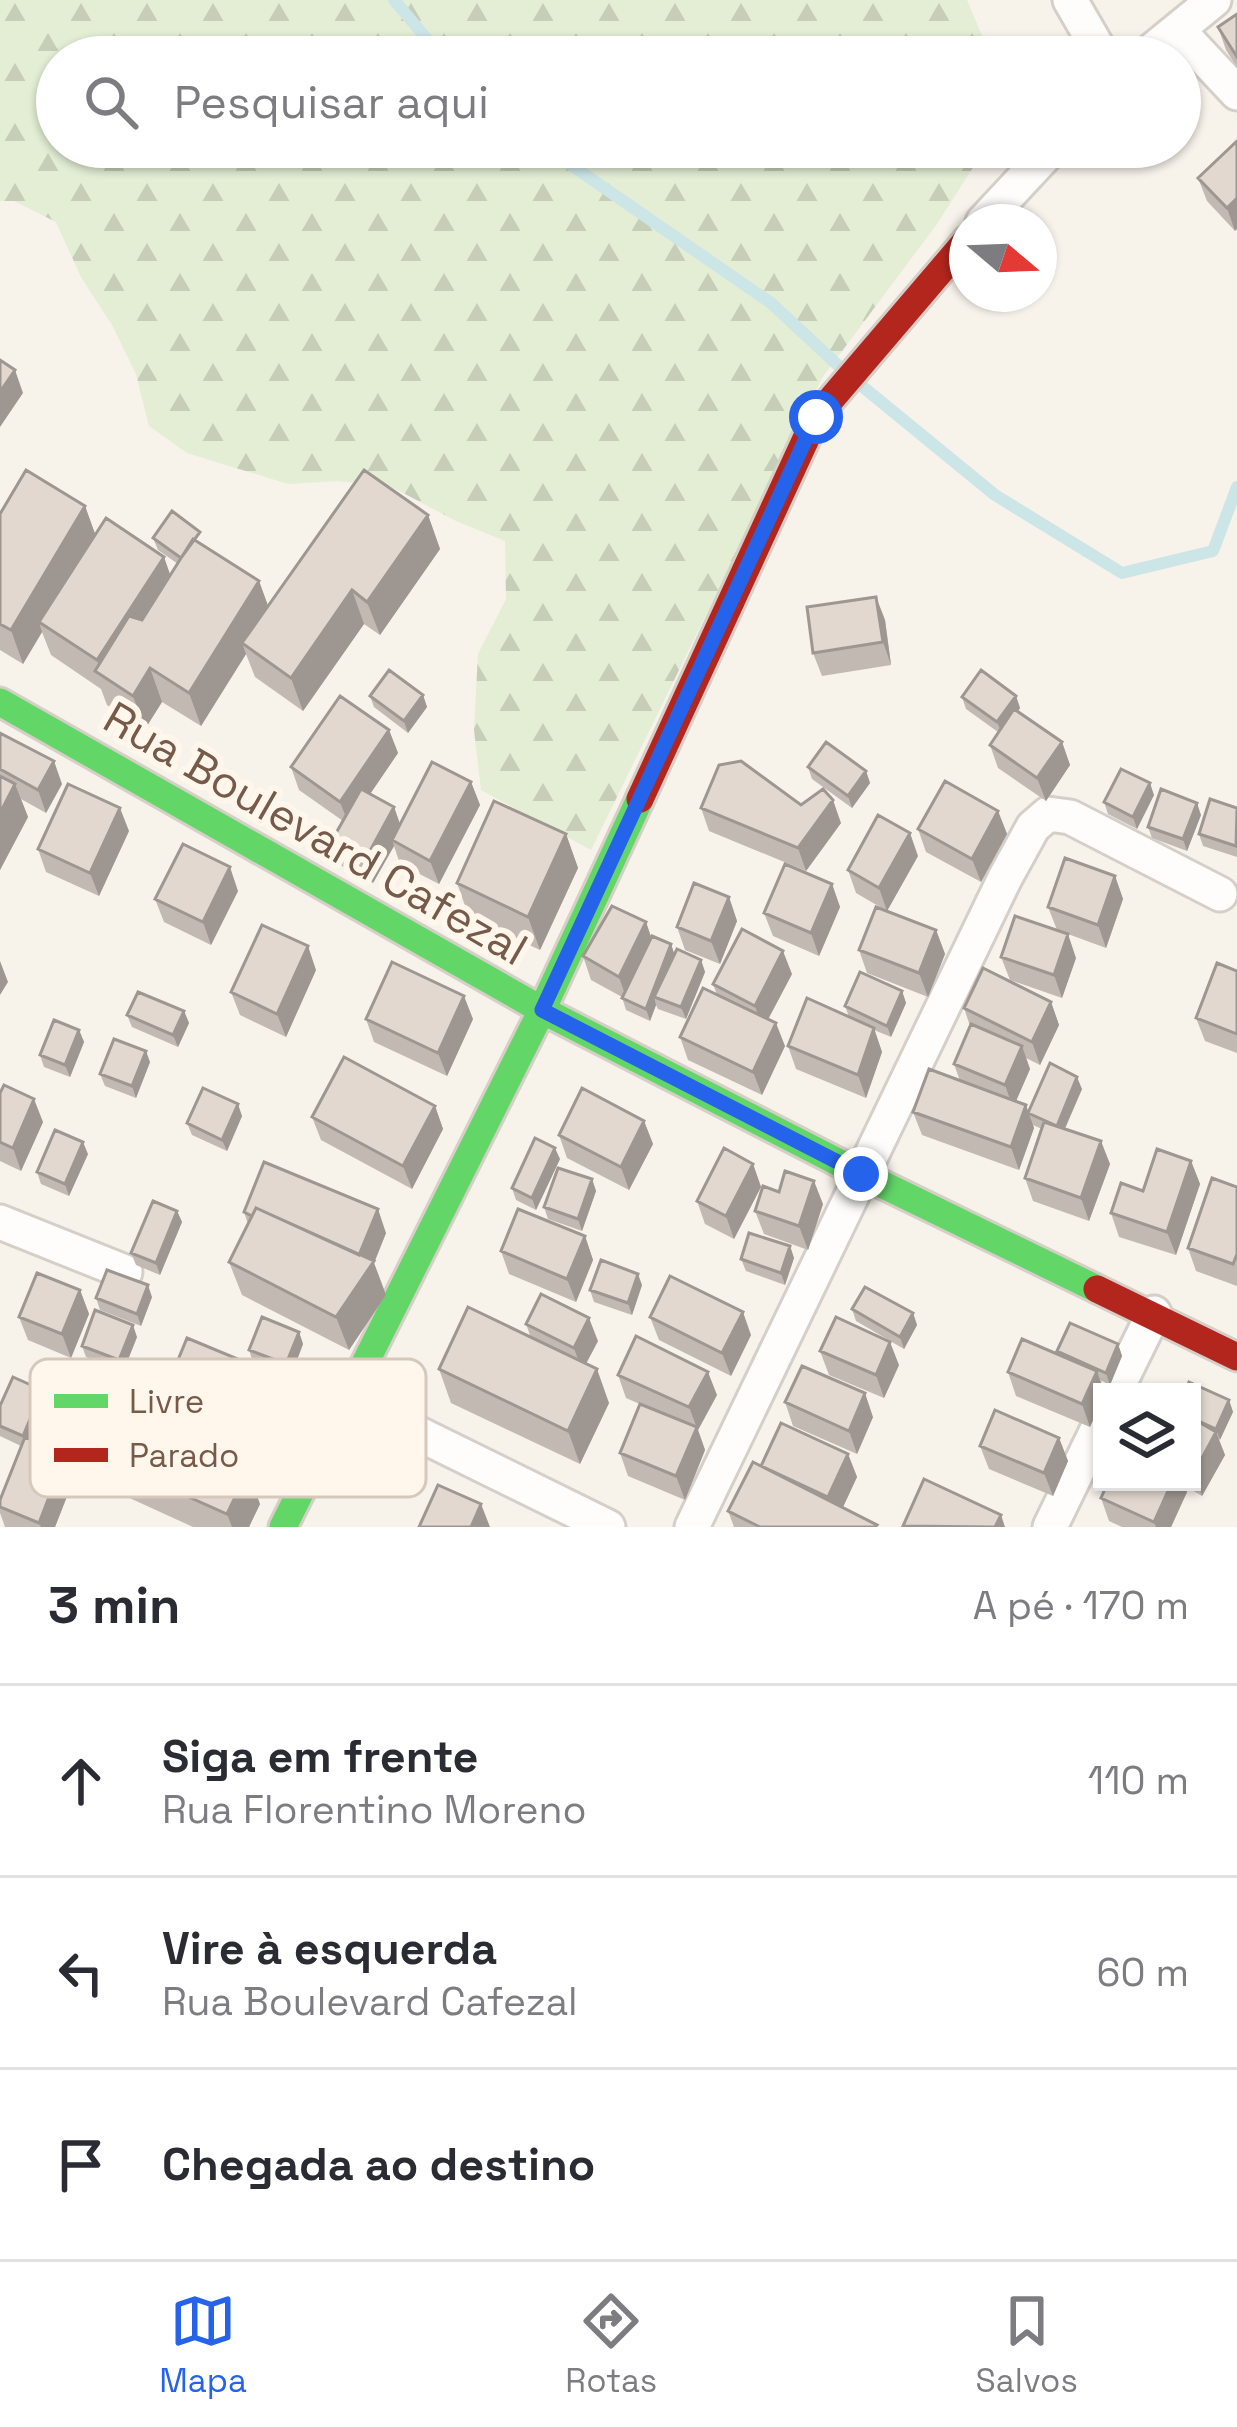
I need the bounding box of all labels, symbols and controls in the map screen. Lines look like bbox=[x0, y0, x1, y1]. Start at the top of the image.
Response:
search box bbox=[36, 36, 1201, 168]
icon: search bbox=[78, 69, 144, 135]
text: Pesquisar aqui bbox=[174, 74, 489, 131]
north arrow bbox=[949, 204, 1057, 312]
route start bbox=[789, 390, 843, 444]
street label: Rua Boulevard Cafezal bbox=[94, 689, 538, 978]
route end bbox=[834, 1147, 888, 1201]
legend bbox=[30, 1359, 426, 1497]
text: Livre bbox=[129, 1381, 204, 1423]
map controls bbox=[1093, 1383, 1201, 1491]
button: layers bbox=[1093, 1383, 1201, 1491]
text: Parado bbox=[129, 1435, 240, 1477]
text: 3 min bbox=[48, 1573, 181, 1638]
text: A pé · 170 m bbox=[973, 1581, 1189, 1630]
text: Siga em frente bbox=[162, 1728, 479, 1785]
icon: ahead bbox=[48, 1748, 114, 1814]
text: 110 m bbox=[1088, 1756, 1189, 1805]
text: Rua Florentino Moreno bbox=[162, 1785, 587, 1834]
text: Vire à esquerda bbox=[162, 1920, 497, 1977]
icon: left bbox=[48, 1940, 114, 2006]
text: 60 m bbox=[1097, 1948, 1189, 1997]
text: Rua Boulevard Cafezal bbox=[162, 1977, 578, 2026]
icon: arrive bbox=[48, 2132, 114, 2198]
text: Chegada ao destino bbox=[162, 2136, 595, 2193]
tab: Mapa bbox=[159, 2288, 247, 2402]
tab: Rotas bbox=[565, 2288, 657, 2402]
tab: Salvos bbox=[976, 2288, 1078, 2402]

